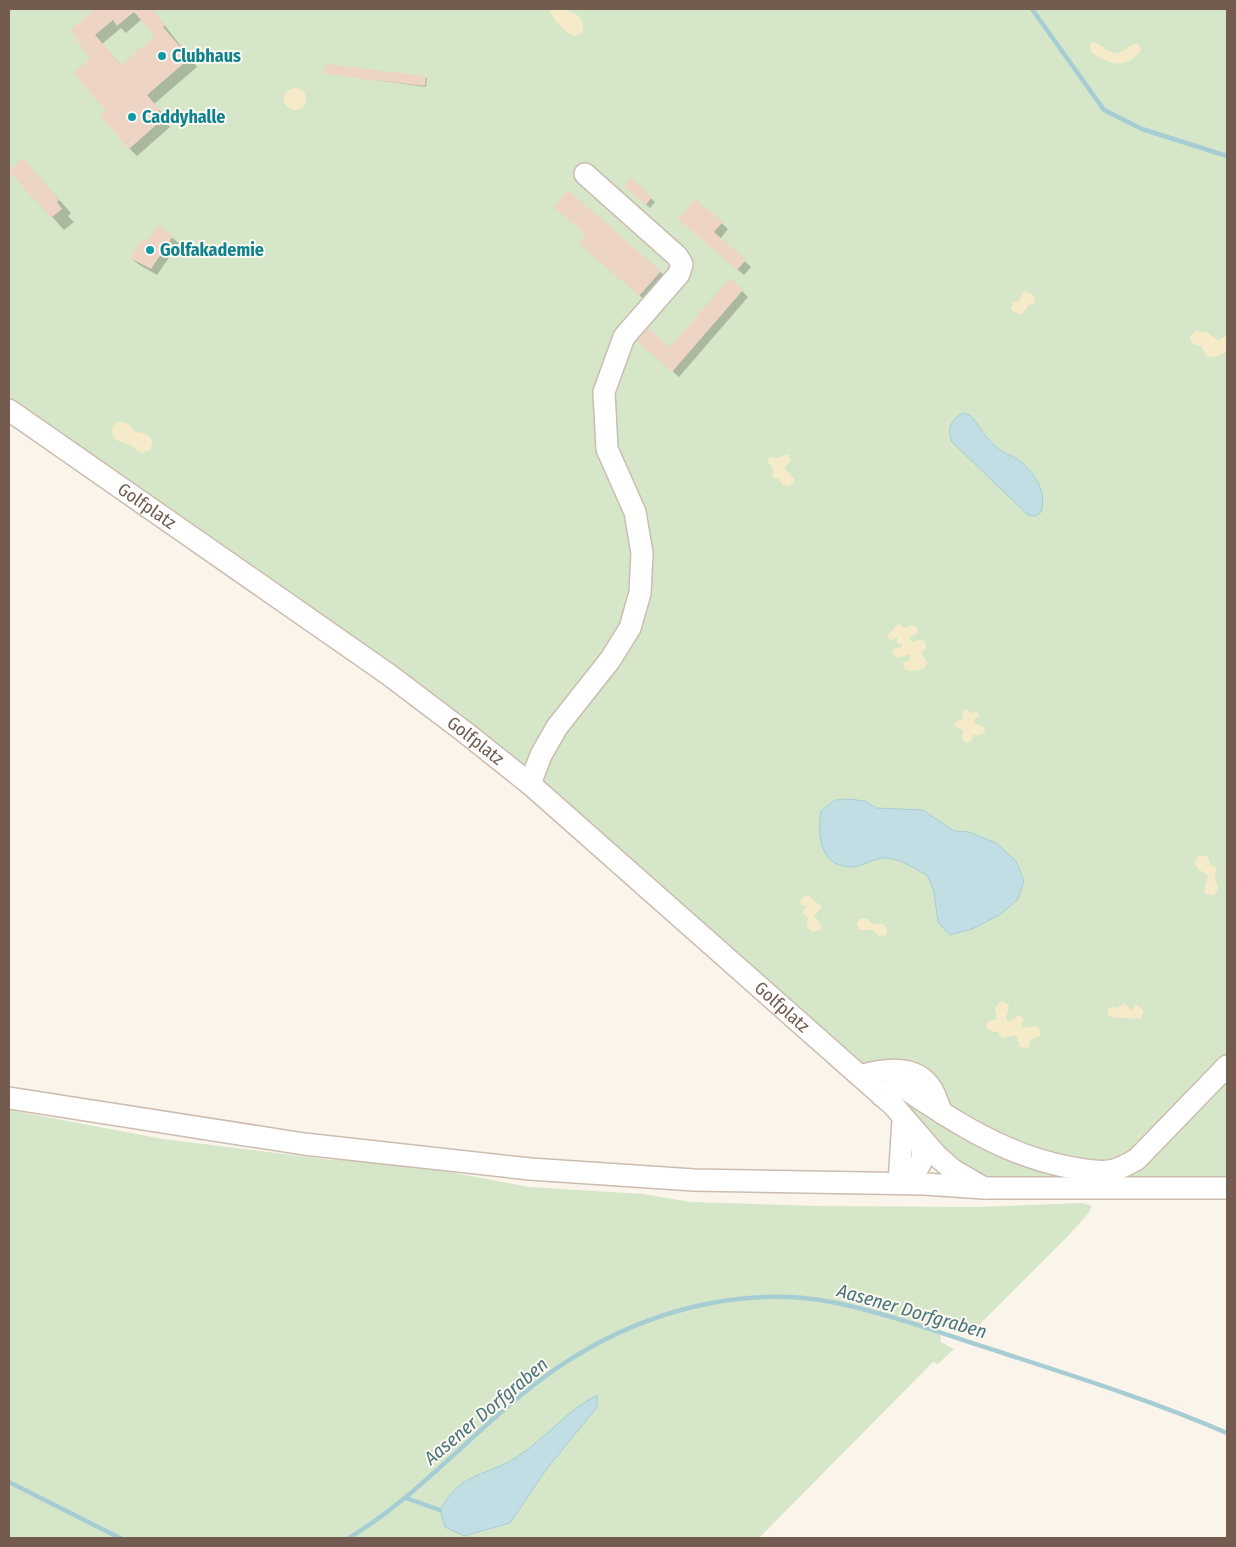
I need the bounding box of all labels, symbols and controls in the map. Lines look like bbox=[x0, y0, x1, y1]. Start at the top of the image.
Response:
place label: Clubhaus bbox=[172, 45, 241, 67]
marker: Clubhaus bbox=[156, 50, 168, 62]
place label: Caddyhalle bbox=[142, 106, 225, 128]
marker: Caddyhalle bbox=[126, 111, 138, 123]
place label: Golfakademie bbox=[160, 239, 264, 261]
marker: Golfakademie bbox=[144, 244, 156, 256]
street label: Golfplatz bbox=[113, 478, 180, 534]
street label: Golfplatz bbox=[443, 712, 508, 770]
street label: Golfplatz bbox=[750, 977, 814, 1037]
water label: Aasener Dorfgraben bbox=[834, 1278, 989, 1343]
water label: Aasener Dorfgraben bbox=[419, 1353, 553, 1470]

